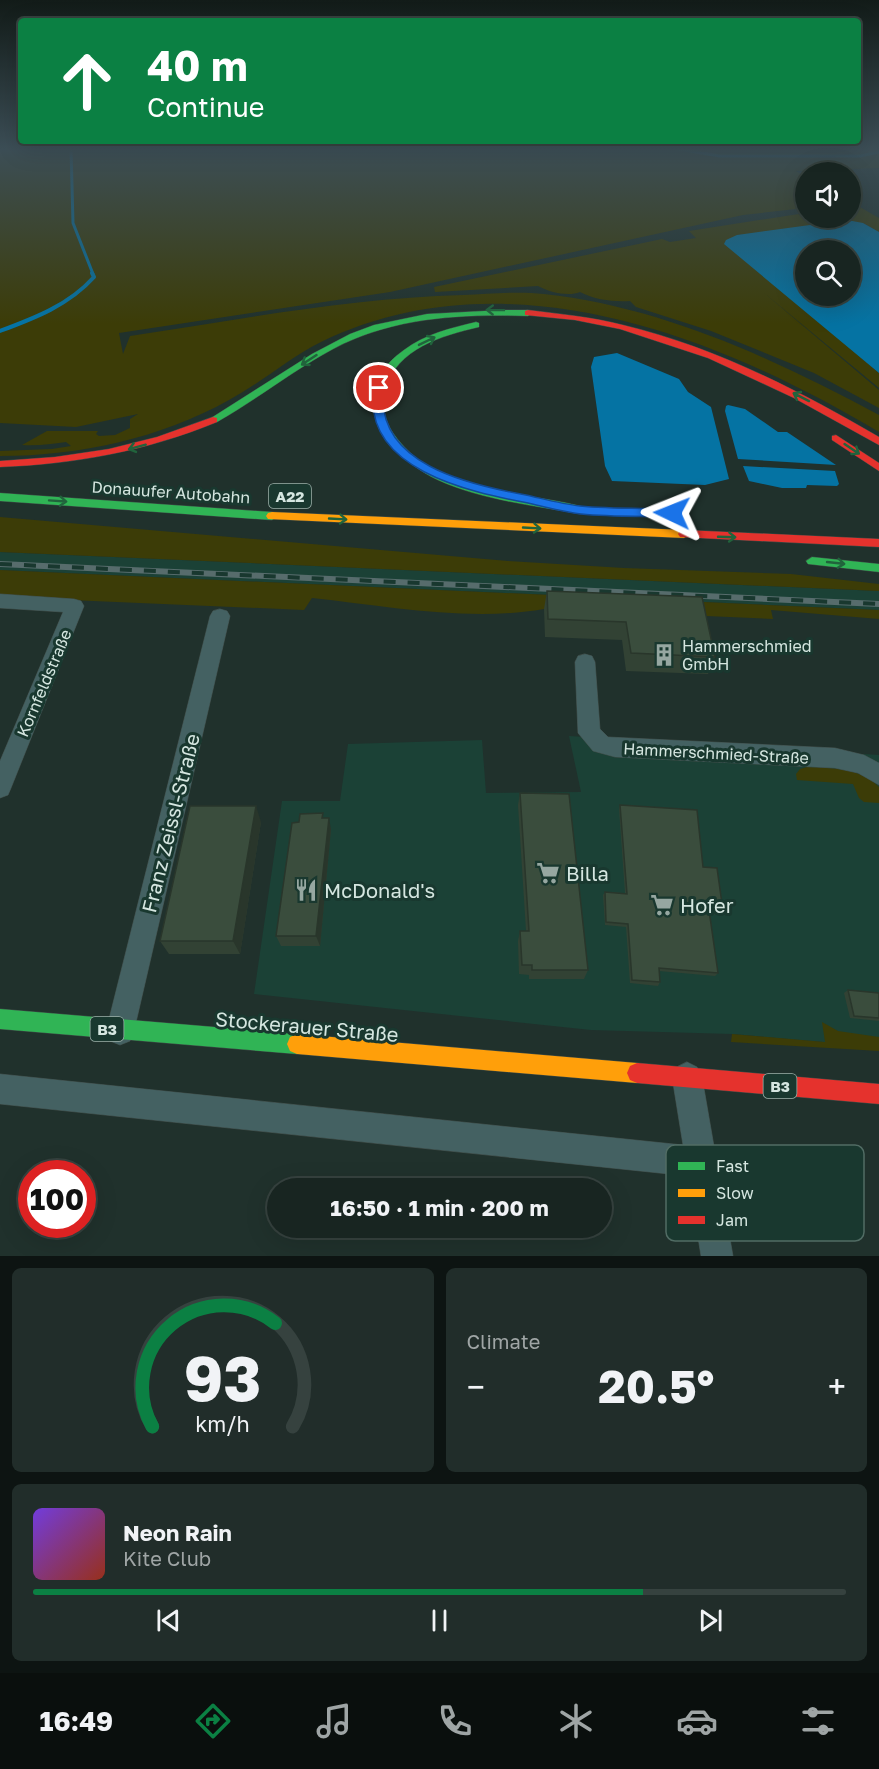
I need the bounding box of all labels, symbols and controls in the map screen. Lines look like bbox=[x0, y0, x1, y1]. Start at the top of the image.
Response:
text: 40 m bbox=[147, 40, 248, 90]
icon: ahead bbox=[48, 42, 126, 120]
text: Continue bbox=[147, 91, 265, 123]
map controls bbox=[795, 162, 861, 306]
button: sound bbox=[795, 162, 861, 228]
button: search bbox=[795, 240, 861, 306]
one-way arrow bbox=[485, 304, 505, 315]
one-way arrow bbox=[417, 335, 435, 346]
one-way arrow bbox=[301, 353, 318, 366]
pin bbox=[353, 362, 404, 413]
icon: arrive bbox=[362, 371, 395, 404]
one-way arrow bbox=[792, 391, 810, 403]
one-way arrow bbox=[127, 442, 146, 454]
one-way arrow bbox=[844, 443, 860, 455]
street label: Donauufer Autobahn bbox=[91, 476, 251, 508]
position arrow bbox=[640, 481, 704, 545]
road number: A22 bbox=[269, 484, 311, 508]
one-way arrow bbox=[48, 496, 68, 507]
one-way arrow bbox=[327, 513, 347, 524]
one-way arrow bbox=[522, 522, 542, 533]
one-way arrow bbox=[717, 531, 737, 542]
one-way arrow bbox=[825, 558, 845, 569]
street label: Kornfeldstraße bbox=[12, 626, 76, 740]
place label: Hammerschmied GmbH bbox=[682, 636, 812, 674]
building icon: Hammerschmied GmbH bbox=[651, 642, 677, 668]
street label: Franz Zeissl-Straße bbox=[136, 731, 204, 915]
street label: Hammerschmied-Straße bbox=[623, 738, 809, 768]
supermarket icon: Billa bbox=[535, 860, 561, 886]
place label: Billa bbox=[566, 861, 609, 885]
restaurant icon: McDonald's bbox=[293, 877, 319, 903]
place label: McDonald's bbox=[324, 878, 435, 902]
supermarket icon: Hofer bbox=[649, 892, 675, 918]
place label: Hofer bbox=[680, 893, 734, 917]
street label: Stockerauer Straße bbox=[214, 1006, 400, 1046]
road number: B3 bbox=[90, 1017, 124, 1041]
road number: B3 bbox=[764, 1074, 796, 1098]
legend bbox=[666, 1145, 864, 1241]
text: Fast bbox=[716, 1156, 749, 1176]
speed limit sign: 100 bbox=[18, 1160, 96, 1238]
text: Slow bbox=[716, 1183, 754, 1203]
text: 16:50 · 1 min · 200 m bbox=[330, 1194, 549, 1221]
text: Jam bbox=[716, 1210, 748, 1230]
text: Climate bbox=[467, 1329, 540, 1353]
text: 93 bbox=[184, 1340, 262, 1415]
text: 20.5° bbox=[598, 1359, 714, 1413]
text: − bbox=[467, 1367, 485, 1406]
text: + bbox=[828, 1367, 846, 1406]
text: km/h bbox=[195, 1411, 250, 1437]
text: Neon Rain bbox=[123, 1519, 232, 1546]
text: Kite Club bbox=[123, 1546, 211, 1570]
icon: previous bbox=[152, 1604, 185, 1637]
icon: pause bbox=[423, 1604, 456, 1637]
icon: next bbox=[694, 1604, 727, 1637]
icon: directions bbox=[192, 1700, 234, 1742]
icon: music bbox=[313, 1700, 355, 1742]
icon: phone bbox=[434, 1700, 476, 1742]
icon: climate bbox=[555, 1700, 597, 1742]
icon: car bbox=[676, 1700, 718, 1742]
icon: filters bbox=[797, 1700, 839, 1742]
text: 16:49 bbox=[40, 1705, 113, 1737]

